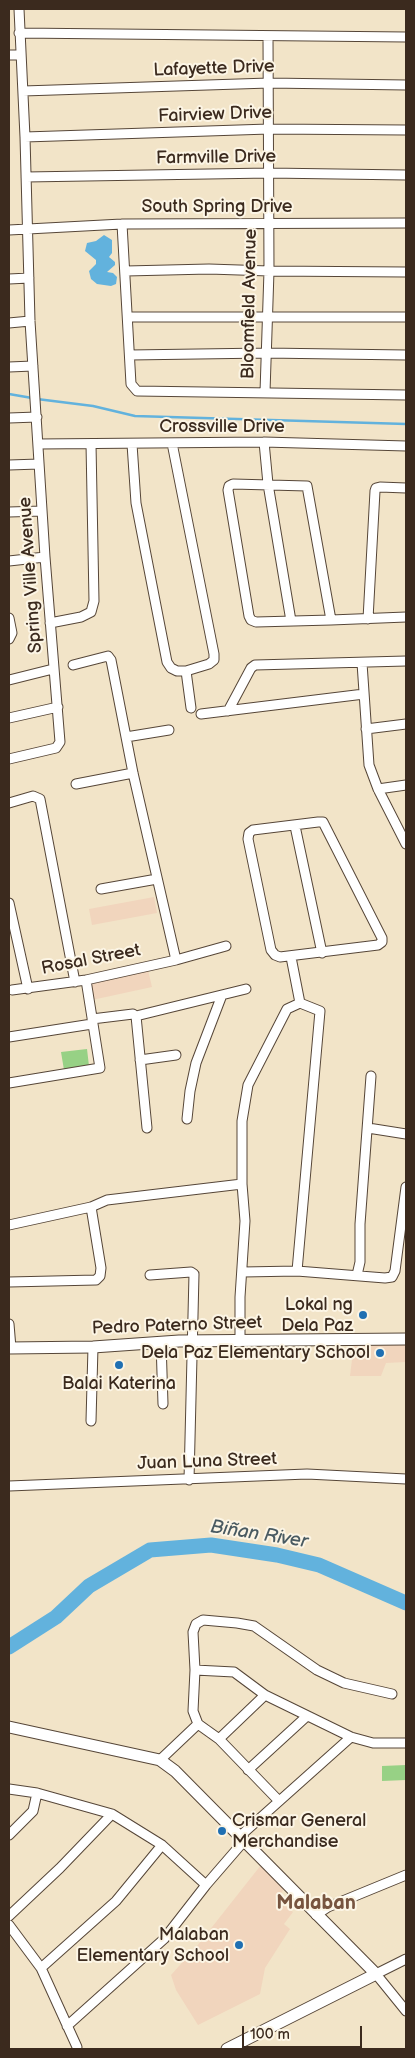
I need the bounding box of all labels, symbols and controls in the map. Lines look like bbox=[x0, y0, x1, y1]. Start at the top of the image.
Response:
street label: Lafayette Drive bbox=[153, 56, 275, 82]
street label: Fairview Drive bbox=[158, 102, 272, 128]
street label: Farmville Drive bbox=[156, 146, 276, 170]
street label: South Spring Drive bbox=[141, 196, 293, 218]
street label: Bloomfield Avenue bbox=[238, 229, 262, 379]
street label: Crossville Drive bbox=[159, 416, 285, 438]
street label: Spring Ville Avenue bbox=[15, 496, 47, 654]
street label: Rosal Street bbox=[40, 940, 142, 980]
place label: Lokal ng Dela Paz bbox=[281, 1294, 353, 1336]
marker: Lokal ng Dela Paz bbox=[357, 1309, 369, 1321]
street label: Pedro Paterno Street bbox=[91, 1312, 263, 1340]
place label: Dela Paz Elementary School bbox=[141, 1342, 370, 1364]
marker: Dela Paz Elementary School bbox=[374, 1347, 386, 1359]
marker: Balai Katerina bbox=[113, 1359, 125, 1371]
place label: Balai Katerina bbox=[62, 1373, 176, 1395]
street label: Juan Luna Street bbox=[137, 1449, 277, 1475]
water label: Biñan River bbox=[209, 1516, 309, 1554]
place label: Crismar General Merchandise bbox=[232, 1810, 366, 1852]
marker: Crismar General Merchandise bbox=[216, 1825, 228, 1837]
district label: Malaban bbox=[276, 1892, 356, 1916]
place label: Malaban Elementary School bbox=[76, 1924, 229, 1966]
marker: Malaban Elementary School bbox=[233, 1939, 245, 1951]
scale bar bbox=[245, 2016, 365, 2048]
text: 100 m bbox=[250, 2025, 290, 2044]

